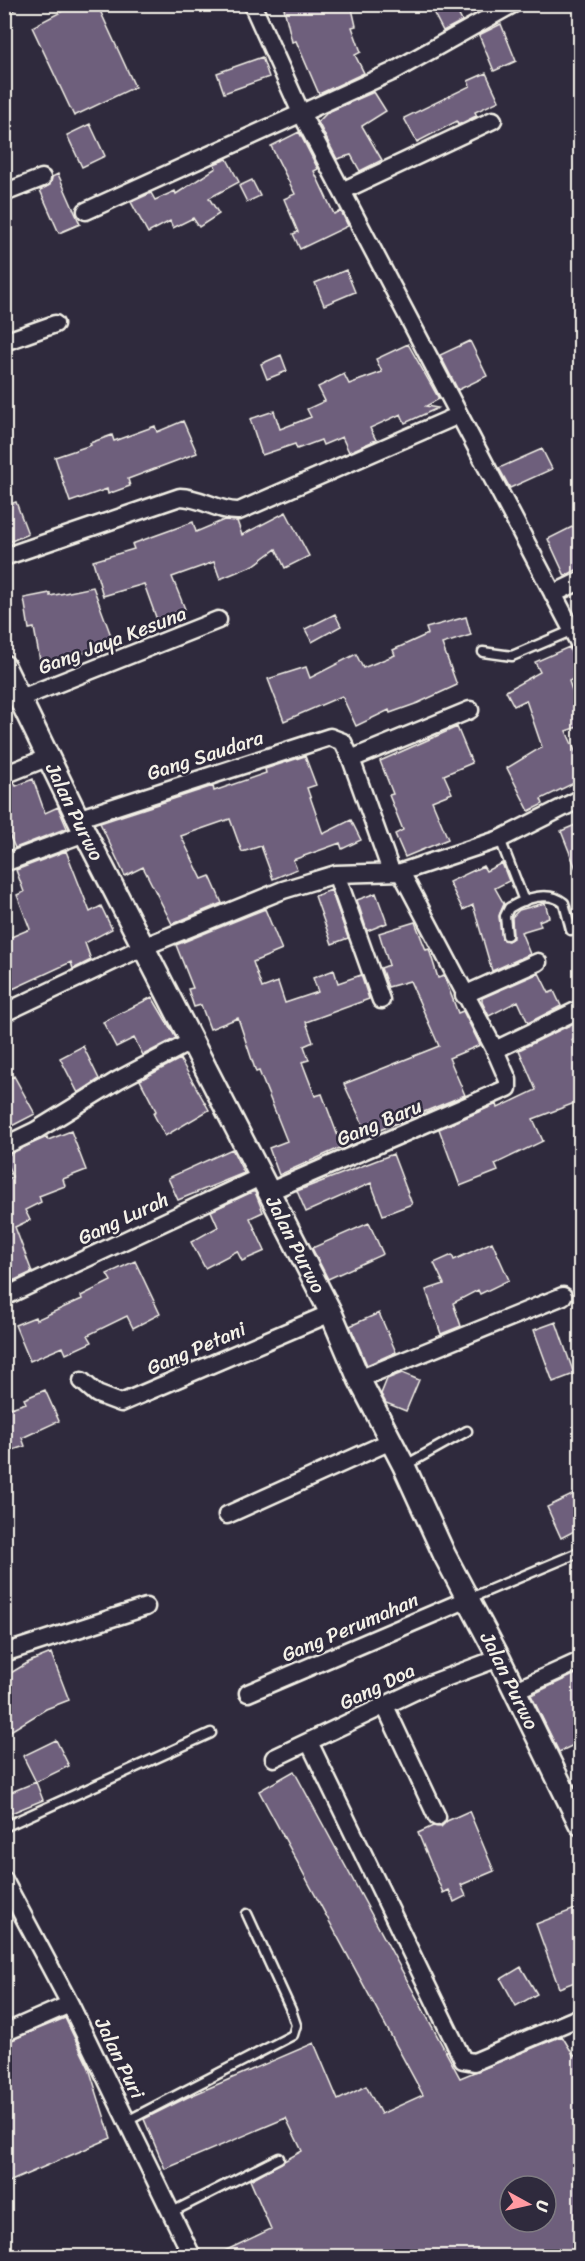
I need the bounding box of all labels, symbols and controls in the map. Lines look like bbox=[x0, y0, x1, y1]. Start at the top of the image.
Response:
street label: Gang Jaya Kesuna bbox=[33, 596, 192, 685]
street label: Gang Saudara bbox=[142, 720, 269, 791]
street label: Jalan Purwo bbox=[35, 756, 114, 867]
street label: Gang Baru bbox=[331, 1089, 428, 1156]
street label: Gang Lurah bbox=[72, 1182, 175, 1255]
street label: Jalan Purwo bbox=[255, 1189, 335, 1300]
street label: Gang Petani bbox=[141, 1311, 253, 1385]
street label: Gang Perumahan bbox=[276, 1583, 424, 1672]
street label: Jalan Purwo bbox=[470, 1625, 548, 1736]
street label: Gang Doa bbox=[333, 1653, 421, 1720]
street label: Jalan Puri bbox=[84, 2010, 155, 2106]
north arrow bbox=[498, 2174, 558, 2234]
text: U bbox=[527, 2199, 557, 2215]

